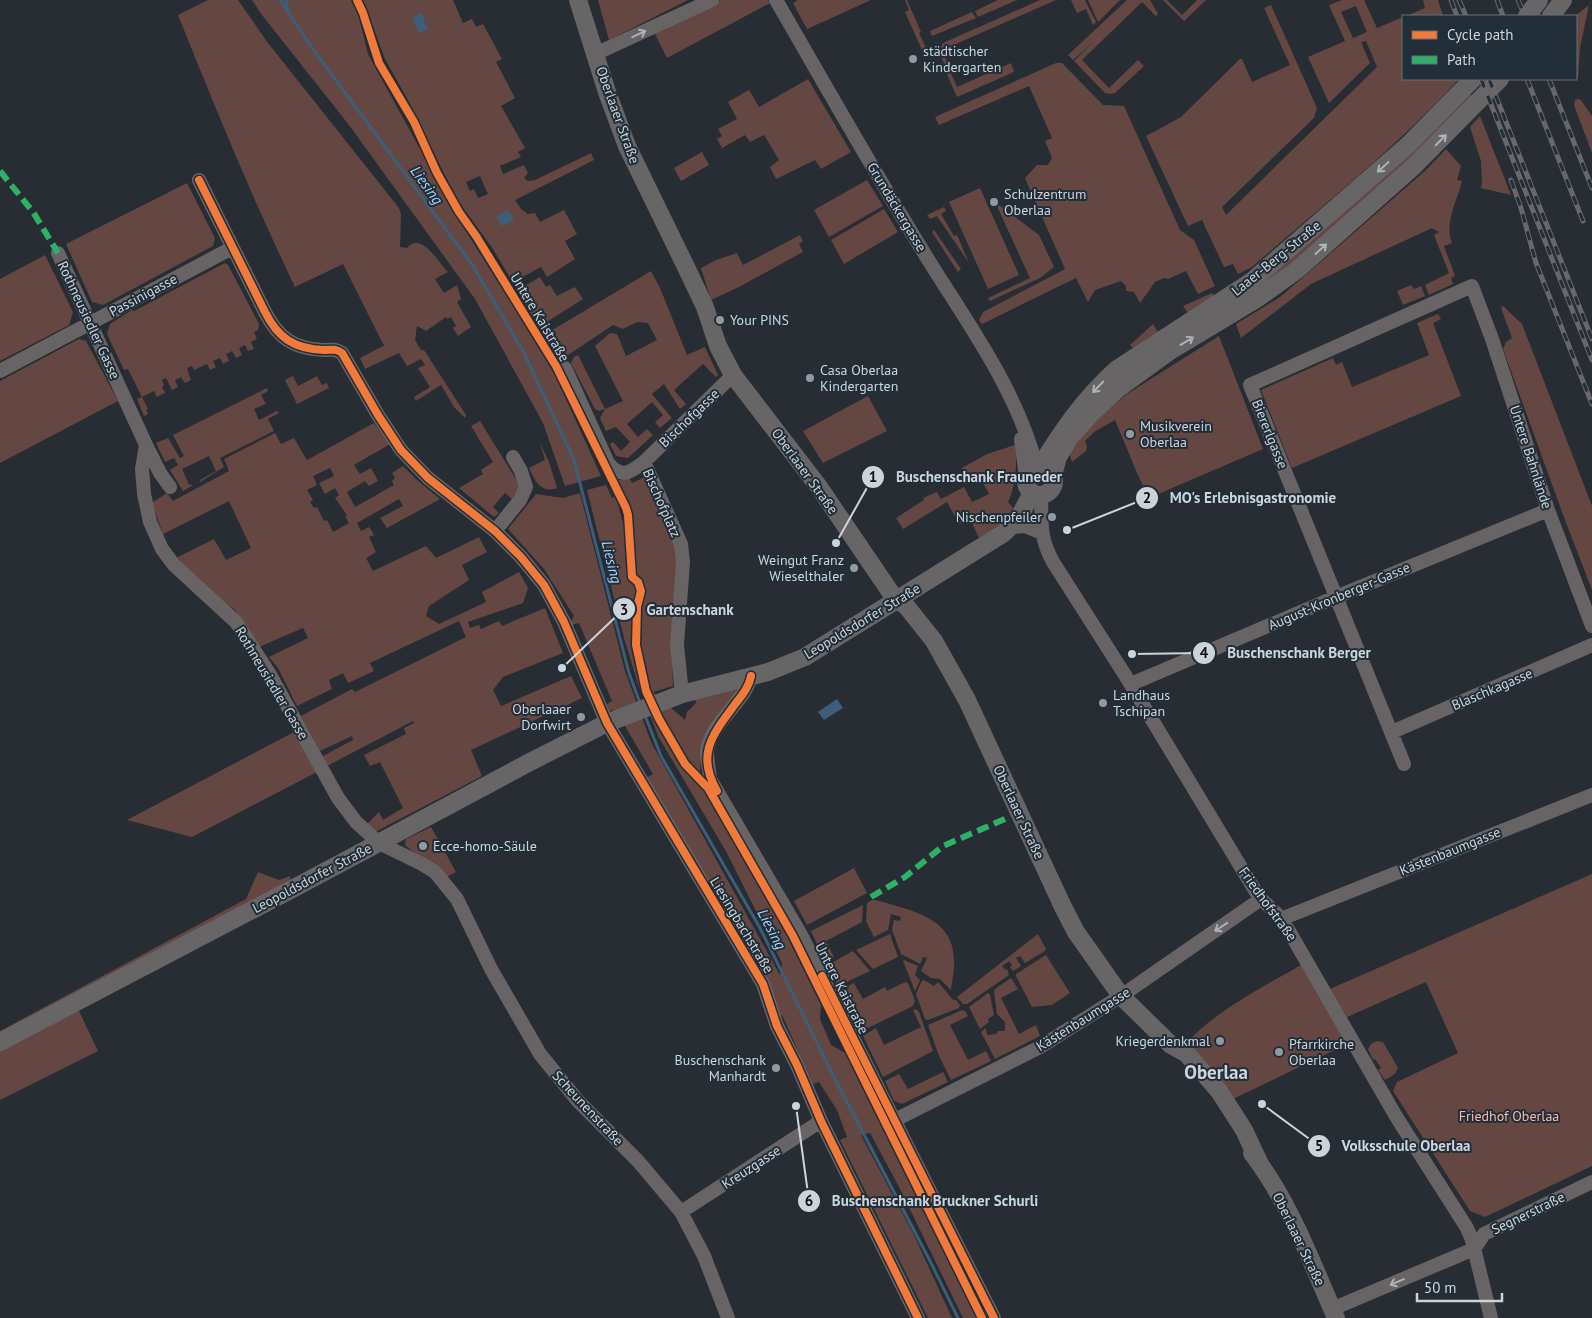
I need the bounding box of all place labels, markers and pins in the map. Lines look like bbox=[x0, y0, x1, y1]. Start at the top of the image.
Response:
place label: städtischer Kindergarten bbox=[923, 42, 1001, 76]
marker: städtischer Kindergarten bbox=[907, 53, 919, 65]
place label: Schulzentrum Oberlaa bbox=[1004, 185, 1086, 219]
marker: Schulzentrum Oberlaa bbox=[988, 196, 1000, 208]
place label: Your PINS bbox=[730, 311, 789, 329]
marker: Your PINS bbox=[714, 314, 726, 326]
place label: Casa Oberlaa Kindergarten bbox=[820, 361, 898, 395]
marker: Casa Oberlaa Kindergarten bbox=[804, 372, 816, 384]
place label: Musikverein Oberlaa bbox=[1140, 417, 1212, 451]
marker: Musikverein Oberlaa bbox=[1124, 428, 1136, 440]
callout: Buschenschank Frauneder bbox=[860, 462, 1072, 492]
callout: MO's Erlebnisgastronomie bbox=[1134, 483, 1346, 513]
place label: Nischenpfeiler bbox=[956, 508, 1042, 526]
marker: Nischenpfeiler bbox=[1046, 511, 1058, 523]
place label: Weingut Franz Wieselthaler bbox=[758, 551, 844, 585]
marker: Weingut Franz Wieselthaler bbox=[848, 562, 860, 574]
callout: Gartenschank bbox=[612, 594, 744, 624]
callout: Buschenschank Berger bbox=[1191, 638, 1381, 668]
place label: Landhaus Tschipan bbox=[1113, 686, 1170, 720]
marker: Landhaus Tschipan bbox=[1097, 697, 1109, 709]
place label: Oberlaaer Dorfwirt bbox=[512, 700, 571, 734]
marker: Oberlaaer Dorfwirt bbox=[575, 711, 587, 723]
place label: Ecce-homo-Säule bbox=[433, 837, 537, 855]
marker: Ecce-homo-Säule bbox=[417, 840, 429, 852]
place label: Kriegerdenkmal bbox=[1116, 1032, 1210, 1050]
marker: Kriegerdenkmal bbox=[1214, 1035, 1226, 1047]
place label: Pfarrkirche Oberlaa bbox=[1289, 1035, 1354, 1069]
marker: Pfarrkirche Oberlaa bbox=[1273, 1046, 1285, 1058]
place label: Buschenschank Manhardt bbox=[674, 1051, 766, 1085]
marker: Buschenschank Manhardt bbox=[770, 1062, 782, 1074]
callout: Volksschule Oberlaa bbox=[1307, 1131, 1481, 1161]
callout: Buschenschank Bruckner Schurli bbox=[797, 1186, 1049, 1216]

